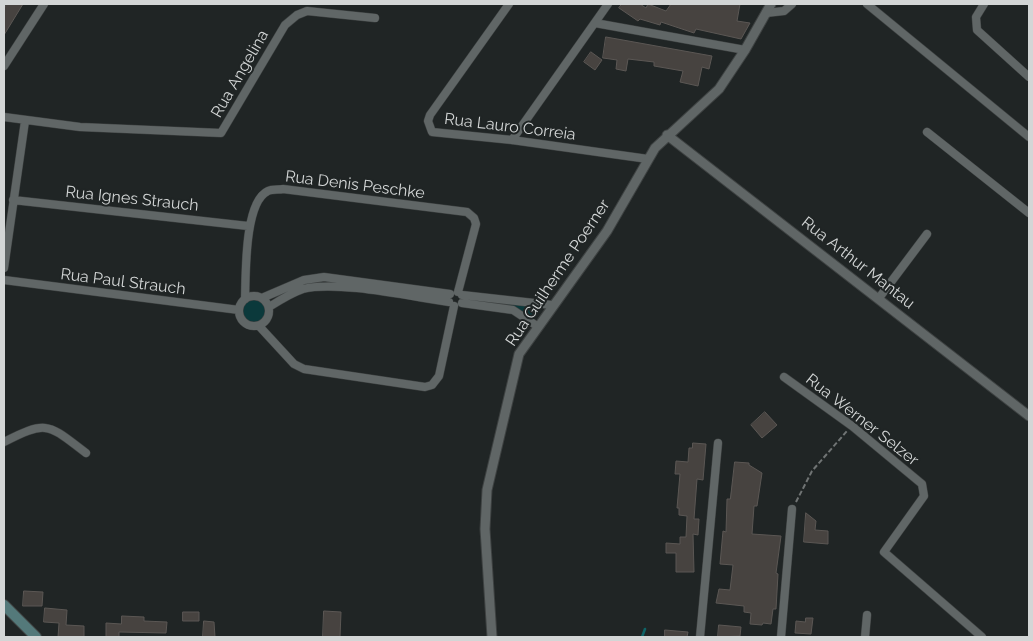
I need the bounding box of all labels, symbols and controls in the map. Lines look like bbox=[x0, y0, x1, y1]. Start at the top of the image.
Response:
street label: Rua Angelina bbox=[207, 27, 273, 121]
street label: Rua Lauro Correia bbox=[443, 109, 577, 145]
street label: Rua Denis Peschke bbox=[284, 167, 426, 203]
street label: Rua Ignes Strauch bbox=[64, 182, 200, 216]
street label: Rua Guilherme Poerner bbox=[502, 196, 614, 350]
street label: Rua Arthur Mantau bbox=[798, 213, 918, 313]
street label: Rua Paul Strauch bbox=[59, 265, 187, 299]
street label: Rua Werner Selzer bbox=[802, 370, 922, 470]

